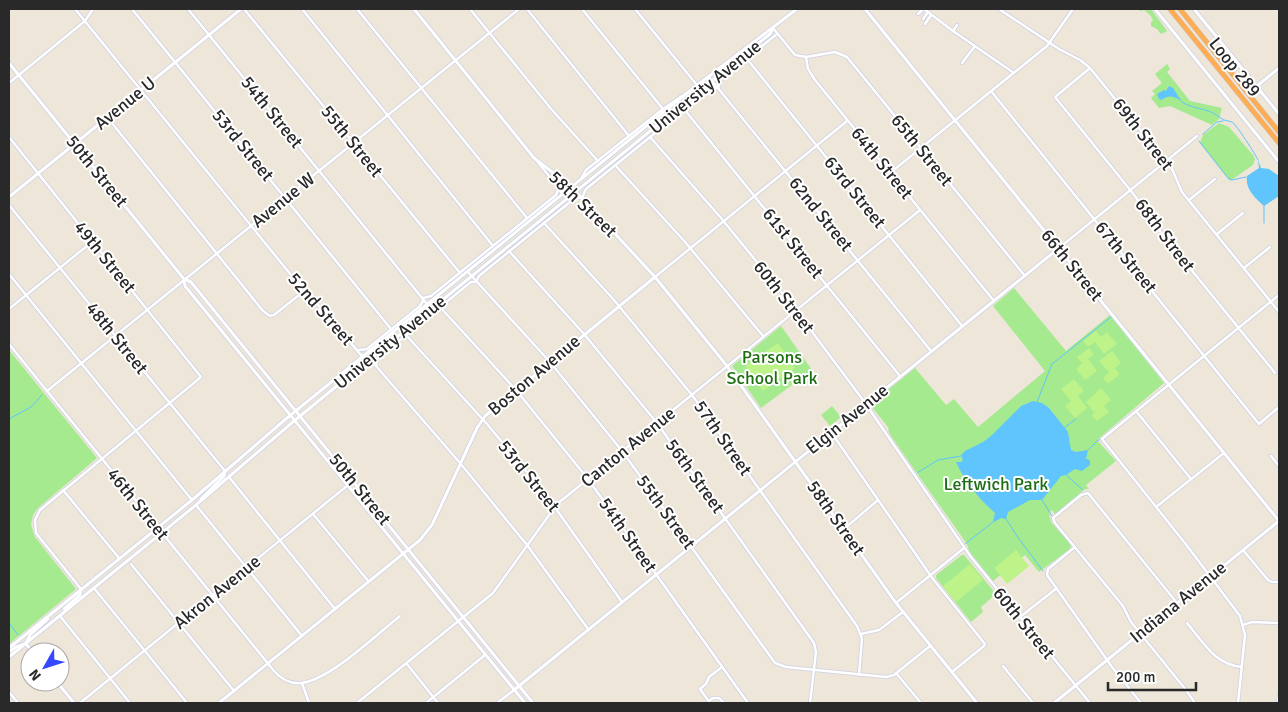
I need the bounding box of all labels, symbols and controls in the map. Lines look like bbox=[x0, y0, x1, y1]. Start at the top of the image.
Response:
street label: Loop 289 bbox=[1204, 33, 1266, 101]
street label: University Avenue bbox=[644, 35, 766, 139]
street label: Avenue U bbox=[90, 72, 160, 134]
street label: 54th Street bbox=[236, 72, 308, 152]
street label: 69th Street bbox=[1108, 93, 1178, 175]
street label: 55th Street bbox=[316, 101, 388, 181]
street label: 53rd Street bbox=[207, 105, 279, 185]
street label: 65th Street bbox=[886, 110, 958, 190]
street label: 64th Street bbox=[846, 123, 918, 203]
street label: 50th Street bbox=[61, 131, 133, 211]
street label: 63rd Street bbox=[819, 152, 891, 232]
street label: 58th Street bbox=[544, 166, 622, 242]
street label: Avenue W bbox=[247, 168, 319, 232]
street label: 62nd Street bbox=[784, 172, 858, 256]
street label: 68th Street bbox=[1130, 194, 1200, 276]
street label: 61st Street bbox=[758, 203, 828, 283]
street label: 49th Street bbox=[69, 217, 141, 297]
street label: 67th Street bbox=[1090, 217, 1162, 297]
street label: 66th Street bbox=[1036, 225, 1108, 305]
street label: 60th Street bbox=[749, 256, 819, 338]
street label: 52nd Street bbox=[283, 268, 359, 350]
street label: University Avenue bbox=[329, 290, 451, 394]
street label: 48th Street bbox=[81, 298, 153, 378]
street label: Boston Avenue bbox=[483, 330, 585, 420]
park label: Parsons School Park bbox=[727, 346, 817, 389]
street label: Elgin Avenue bbox=[801, 379, 893, 459]
street label: 57th Street bbox=[689, 396, 757, 480]
street label: Canton Avenue bbox=[576, 402, 680, 492]
street label: 56th Street bbox=[661, 435, 729, 517]
street label: 53rd Street bbox=[493, 436, 565, 516]
street label: 50th Street bbox=[324, 449, 396, 529]
street label: 46th Street bbox=[102, 464, 174, 544]
street label: 55th Street bbox=[632, 471, 700, 553]
park label: Leftwich Park bbox=[944, 473, 1048, 495]
street label: 58th Street bbox=[802, 476, 870, 560]
street label: 54th Street bbox=[594, 493, 662, 577]
street label: Akron Avenue bbox=[169, 550, 265, 634]
street label: Indiana Avenue bbox=[1125, 556, 1231, 648]
street label: 60th Street bbox=[988, 583, 1060, 663]
north arrow bbox=[20, 642, 70, 692]
scale bar bbox=[1108, 660, 1196, 692]
text: N bbox=[26, 666, 45, 684]
text: 200 m bbox=[1116, 668, 1156, 686]

